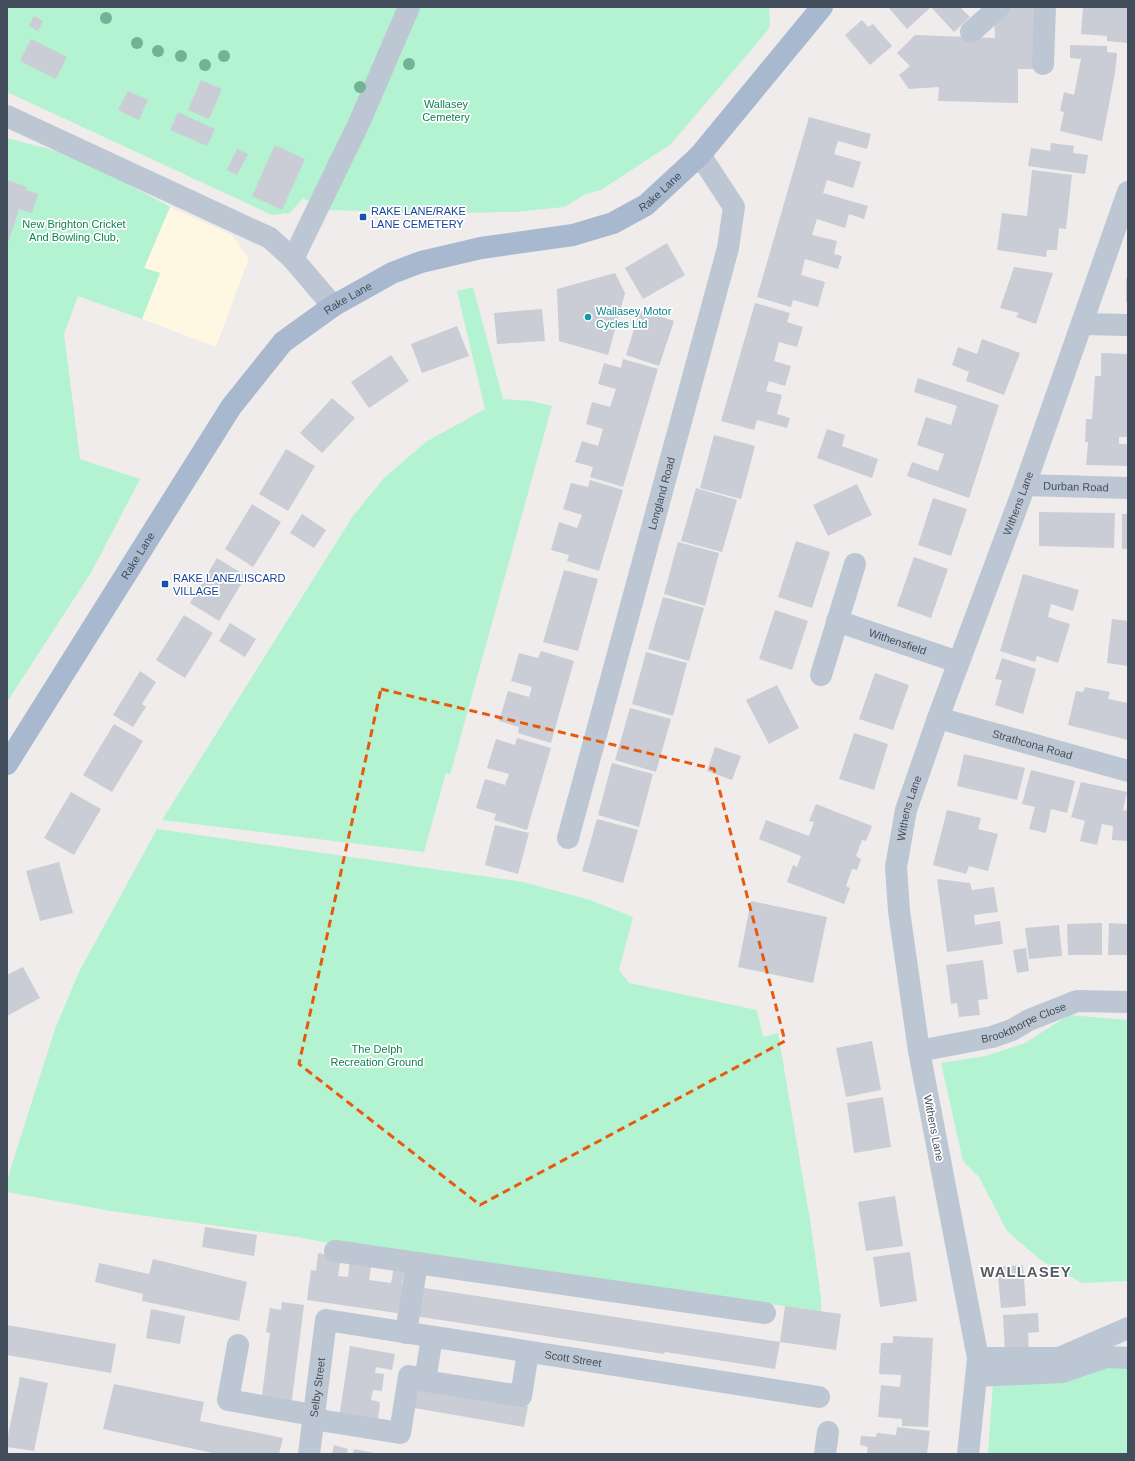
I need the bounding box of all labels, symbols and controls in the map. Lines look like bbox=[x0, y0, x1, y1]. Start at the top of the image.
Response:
park label: Wallasey Cemetery bbox=[422, 98, 470, 123]
street label: Rake Lane bbox=[637, 169, 684, 214]
place label: RAKE LANE/RAKE LANE CEMETERY bbox=[371, 205, 466, 230]
marker: RAKE LANE/RAKE LANE CEMETERY bbox=[358, 212, 368, 222]
park label: New Brighton Cricket And Bowling Club, bbox=[22, 218, 126, 243]
street label: Rake Lane bbox=[321, 280, 374, 317]
place label: Wallasey Motor Cycles Ltd bbox=[596, 305, 672, 330]
marker: Wallasey Motor Cycles Ltd bbox=[583, 312, 593, 322]
street label: Longland Road bbox=[646, 456, 677, 531]
street label: Withens Lane bbox=[1001, 470, 1035, 537]
street label: Durban Road bbox=[1043, 480, 1109, 493]
street label: Rake Lane bbox=[119, 530, 157, 581]
place label: RAKE LANE/LISCARD VILLAGE bbox=[173, 572, 286, 597]
marker: RAKE LANE/LISCARD VILLAGE bbox=[160, 579, 170, 589]
street label: Withensfield bbox=[867, 626, 928, 657]
street label: Strathcona Road bbox=[991, 727, 1074, 761]
street label: Withens Lane bbox=[895, 774, 924, 842]
street label: Brookthorpe Close bbox=[980, 1000, 1068, 1045]
park label: The Delph Recreation Ground bbox=[331, 1043, 423, 1068]
street label: Withens Lane bbox=[922, 1094, 946, 1162]
district label: WALLASEY bbox=[980, 1263, 1072, 1280]
street label: Scott Street bbox=[544, 1348, 602, 1369]
street label: Selby Street bbox=[308, 1357, 327, 1418]

